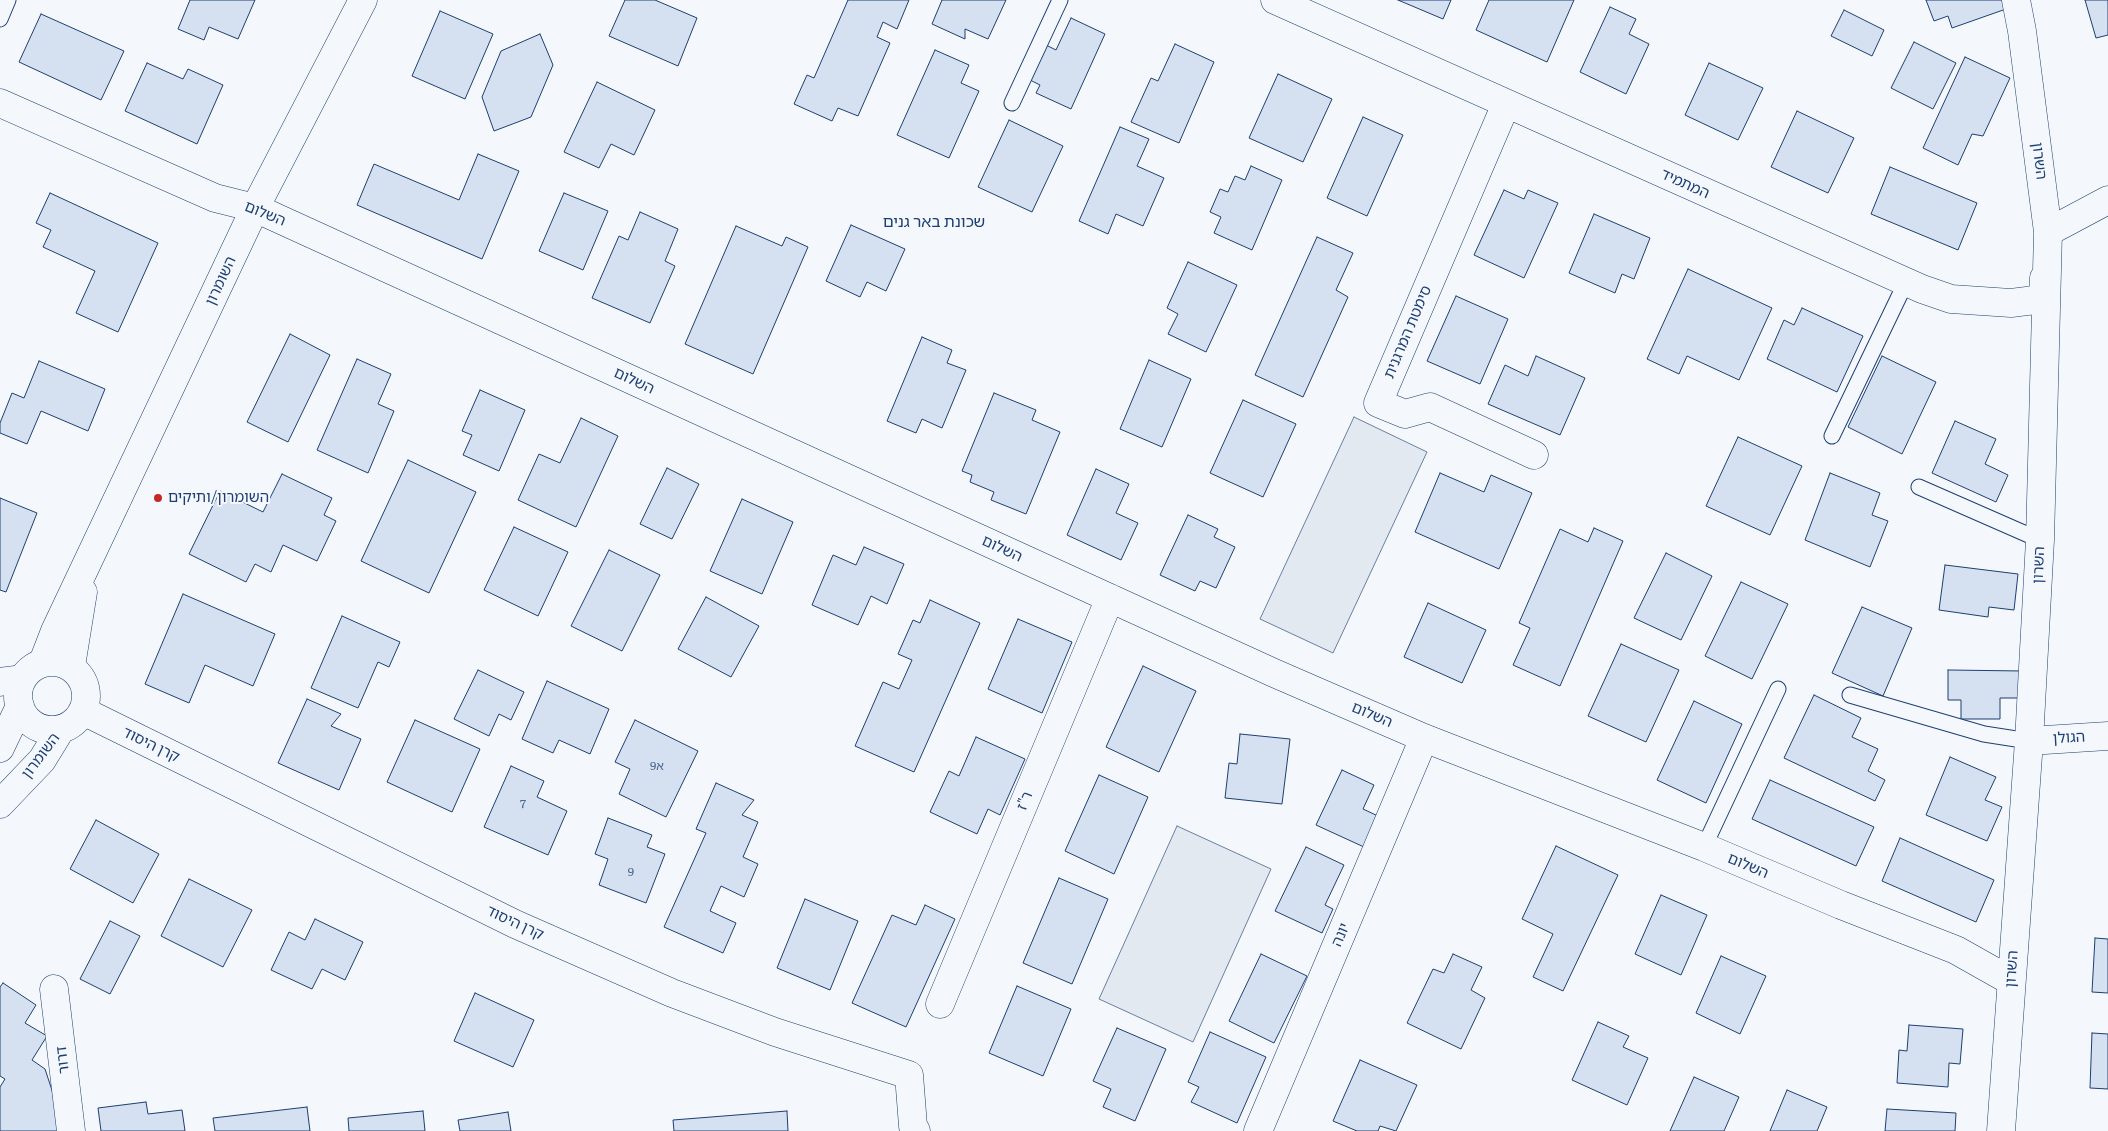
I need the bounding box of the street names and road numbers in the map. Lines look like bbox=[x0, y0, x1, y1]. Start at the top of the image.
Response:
street label: השרון bbox=[2028, 141, 2050, 181]
street label: המתמיד bbox=[1658, 165, 1712, 203]
street label: השלום bbox=[242, 198, 288, 230]
street label: השומרון bbox=[202, 254, 240, 308]
street label: סימטת המרגנית bbox=[1380, 283, 1436, 381]
street label: השלום bbox=[611, 364, 657, 398]
street label: השלום bbox=[979, 532, 1025, 566]
street label: השרון bbox=[2029, 546, 2049, 584]
street label: השלום bbox=[1349, 698, 1395, 732]
street label: קרן היסוד bbox=[120, 723, 182, 767]
street label: הגולן bbox=[2052, 728, 2086, 748]
street label: השומרון bbox=[18, 730, 64, 782]
street label: ר"ז bbox=[1013, 789, 1037, 813]
street label: השלום bbox=[1725, 849, 1771, 883]
street label: קרן היסוד bbox=[483, 902, 547, 944]
street label: יונה bbox=[1328, 920, 1354, 950]
street label: השרון bbox=[2002, 950, 2022, 988]
street label: דרור bbox=[52, 1045, 74, 1075]

